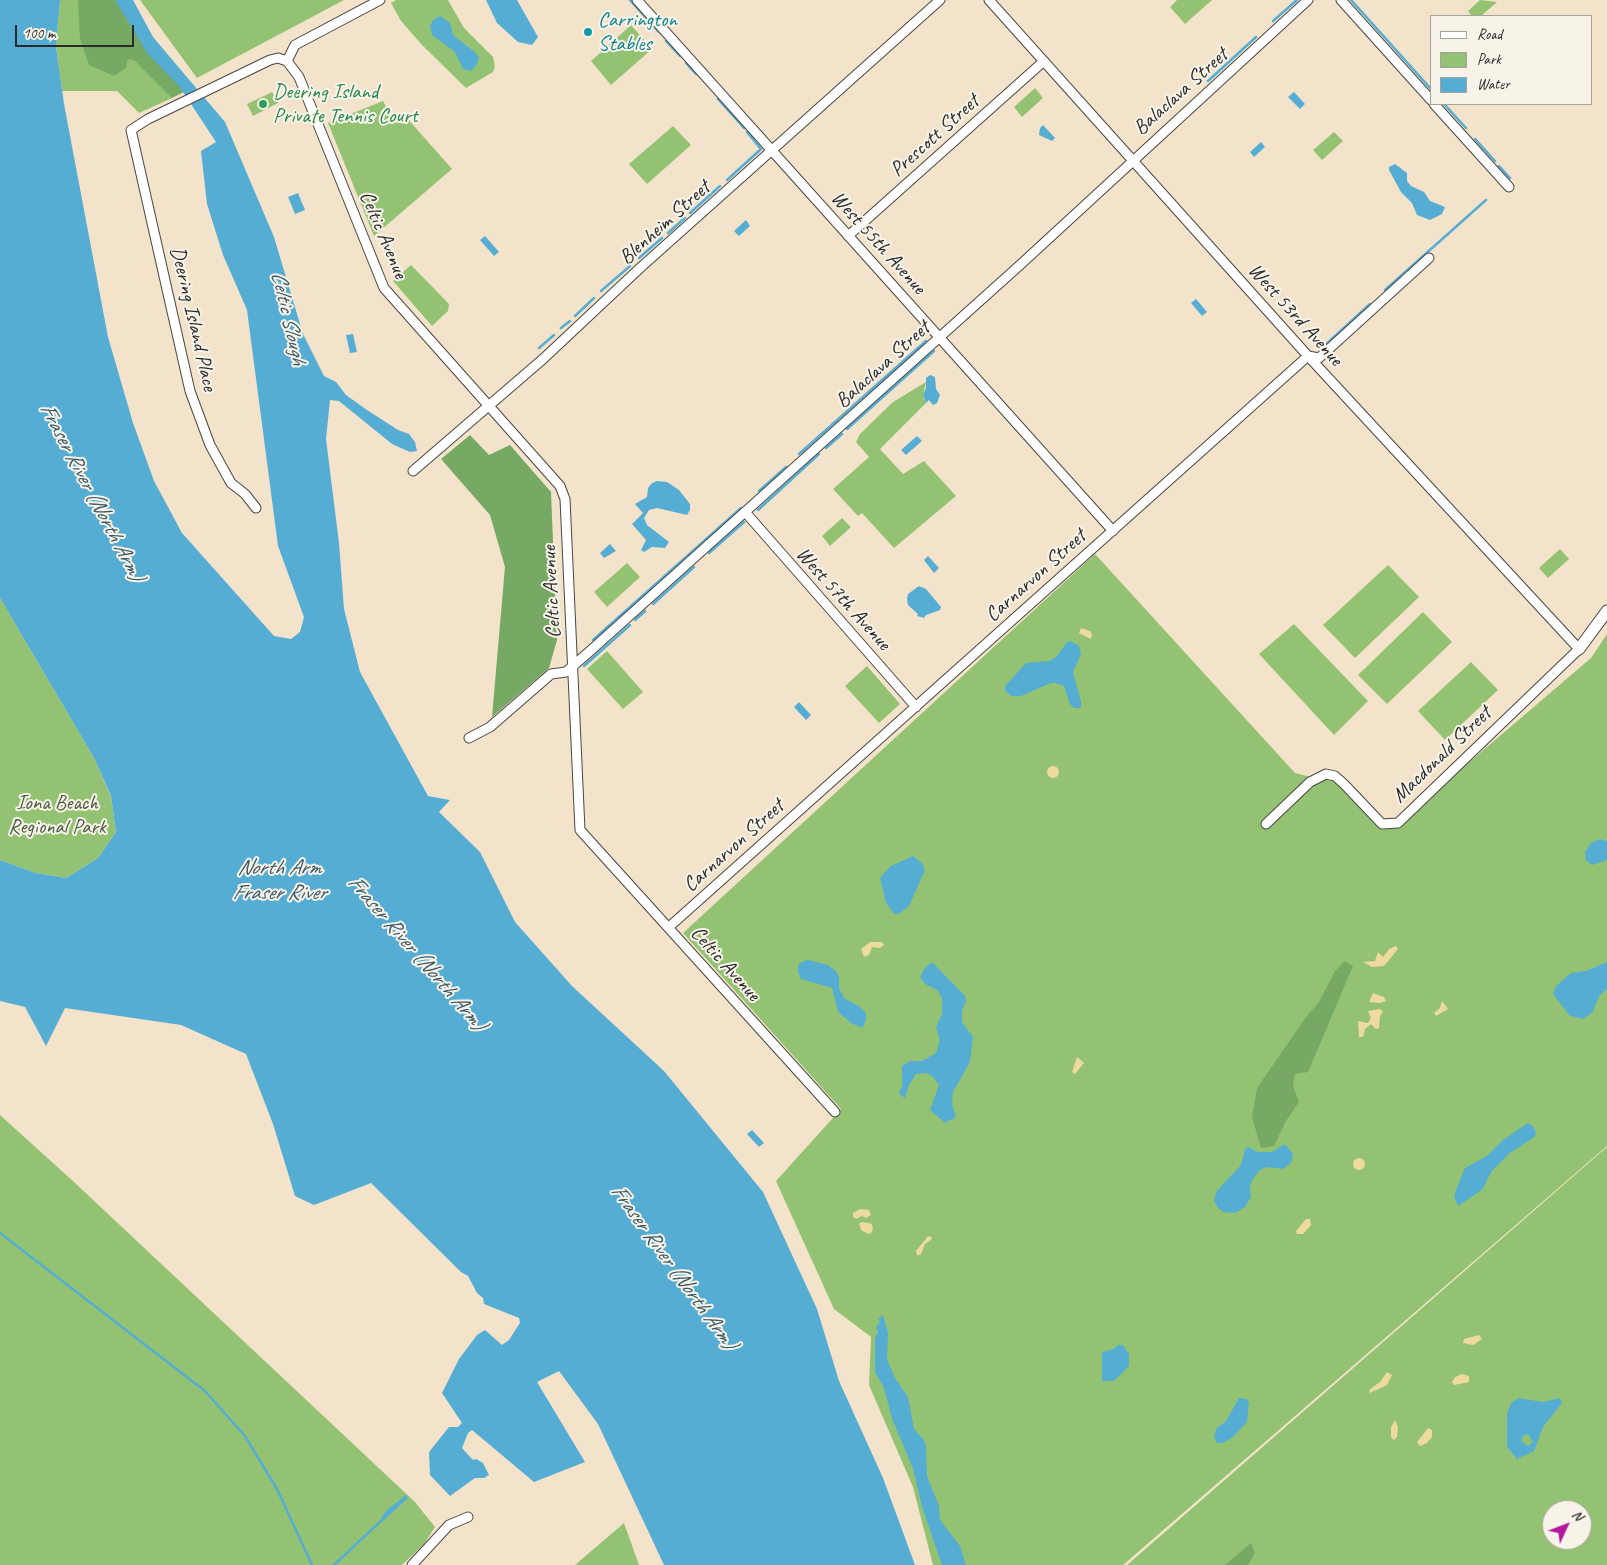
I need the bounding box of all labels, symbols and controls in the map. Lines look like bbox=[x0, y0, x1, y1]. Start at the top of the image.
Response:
place label: Carrington Stables bbox=[598, 7, 677, 57]
scale bar bbox=[18, 15, 136, 47]
legend bbox=[1430, 15, 1592, 105]
text: 100 m bbox=[23, 24, 55, 43]
text: Road bbox=[1477, 25, 1502, 44]
marker: Carrington Stables bbox=[582, 26, 594, 38]
street label: Balaclava Street bbox=[1129, 43, 1233, 141]
text: Park bbox=[1477, 50, 1501, 69]
text: Water bbox=[1477, 75, 1510, 94]
place label: Deering Island Private Tennis Court bbox=[273, 79, 418, 129]
street label: Prescott Street bbox=[885, 89, 985, 183]
marker: Deering Island Private Tennis Court bbox=[257, 98, 269, 110]
street label: Blenheim Street bbox=[614, 176, 716, 270]
street label: West 55th Avenue bbox=[825, 186, 931, 300]
street label: Celtic Avenue bbox=[353, 187, 413, 283]
street label: Deering Island Place bbox=[164, 244, 222, 394]
street label: West 53rd Avenue bbox=[1242, 258, 1348, 372]
water label: Celtic Slough bbox=[264, 269, 312, 367]
street label: Balaclava Street bbox=[831, 316, 935, 414]
water label: Fraser River (North Arm) bbox=[33, 399, 149, 585]
street label: Carnarvon Street bbox=[980, 524, 1092, 628]
street label: West 57th Avenue bbox=[790, 542, 896, 656]
street label: Celtic Avenue bbox=[537, 545, 567, 639]
street label: Macdonald Street bbox=[1387, 701, 1497, 809]
park label: Iona Beach Regional Park bbox=[8, 790, 106, 840]
street label: Carnarvon Street bbox=[678, 794, 790, 898]
water label: North Arm Fraser River bbox=[232, 855, 326, 906]
water label: Fraser River (North Arm) bbox=[341, 870, 491, 1036]
street label: Celtic Avenue bbox=[685, 921, 765, 1007]
water label: Fraser River (North Arm) bbox=[604, 1180, 742, 1354]
north arrow bbox=[1542, 1500, 1592, 1550]
text: N bbox=[1568, 1506, 1587, 1524]

